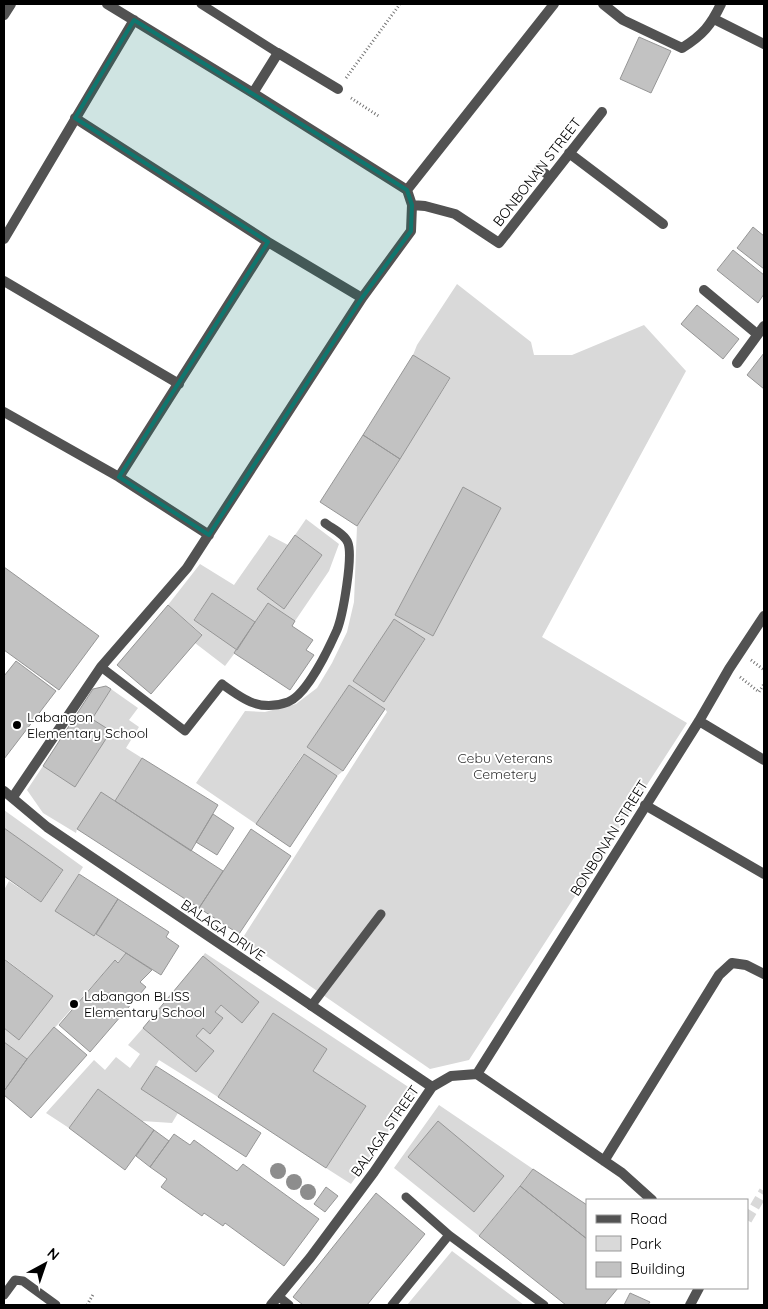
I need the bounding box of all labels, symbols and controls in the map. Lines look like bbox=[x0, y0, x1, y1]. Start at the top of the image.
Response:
street label: BONBONAN STREET bbox=[489, 114, 585, 230]
place label: Labangon Elementary School bbox=[27, 708, 148, 742]
marker: Labangon Elementary School bbox=[11, 719, 23, 731]
park label: Cebu Veterans Cemetery bbox=[457, 749, 553, 783]
street label: BONBONAN STREET bbox=[566, 777, 652, 899]
street label: BALAGA DRIVE bbox=[178, 895, 268, 965]
place label: Labangon BLISS Elementary School bbox=[84, 987, 205, 1021]
marker: Labangon BLISS Elementary School bbox=[68, 998, 80, 1010]
street label: BALAGA STREET bbox=[347, 1082, 423, 1180]
legend bbox=[586, 1199, 748, 1289]
text: Road bbox=[630, 1209, 667, 1228]
text: Park bbox=[630, 1234, 662, 1253]
north arrow bbox=[20, 1239, 70, 1289]
text: N bbox=[44, 1244, 63, 1264]
text: Building bbox=[630, 1259, 685, 1278]

